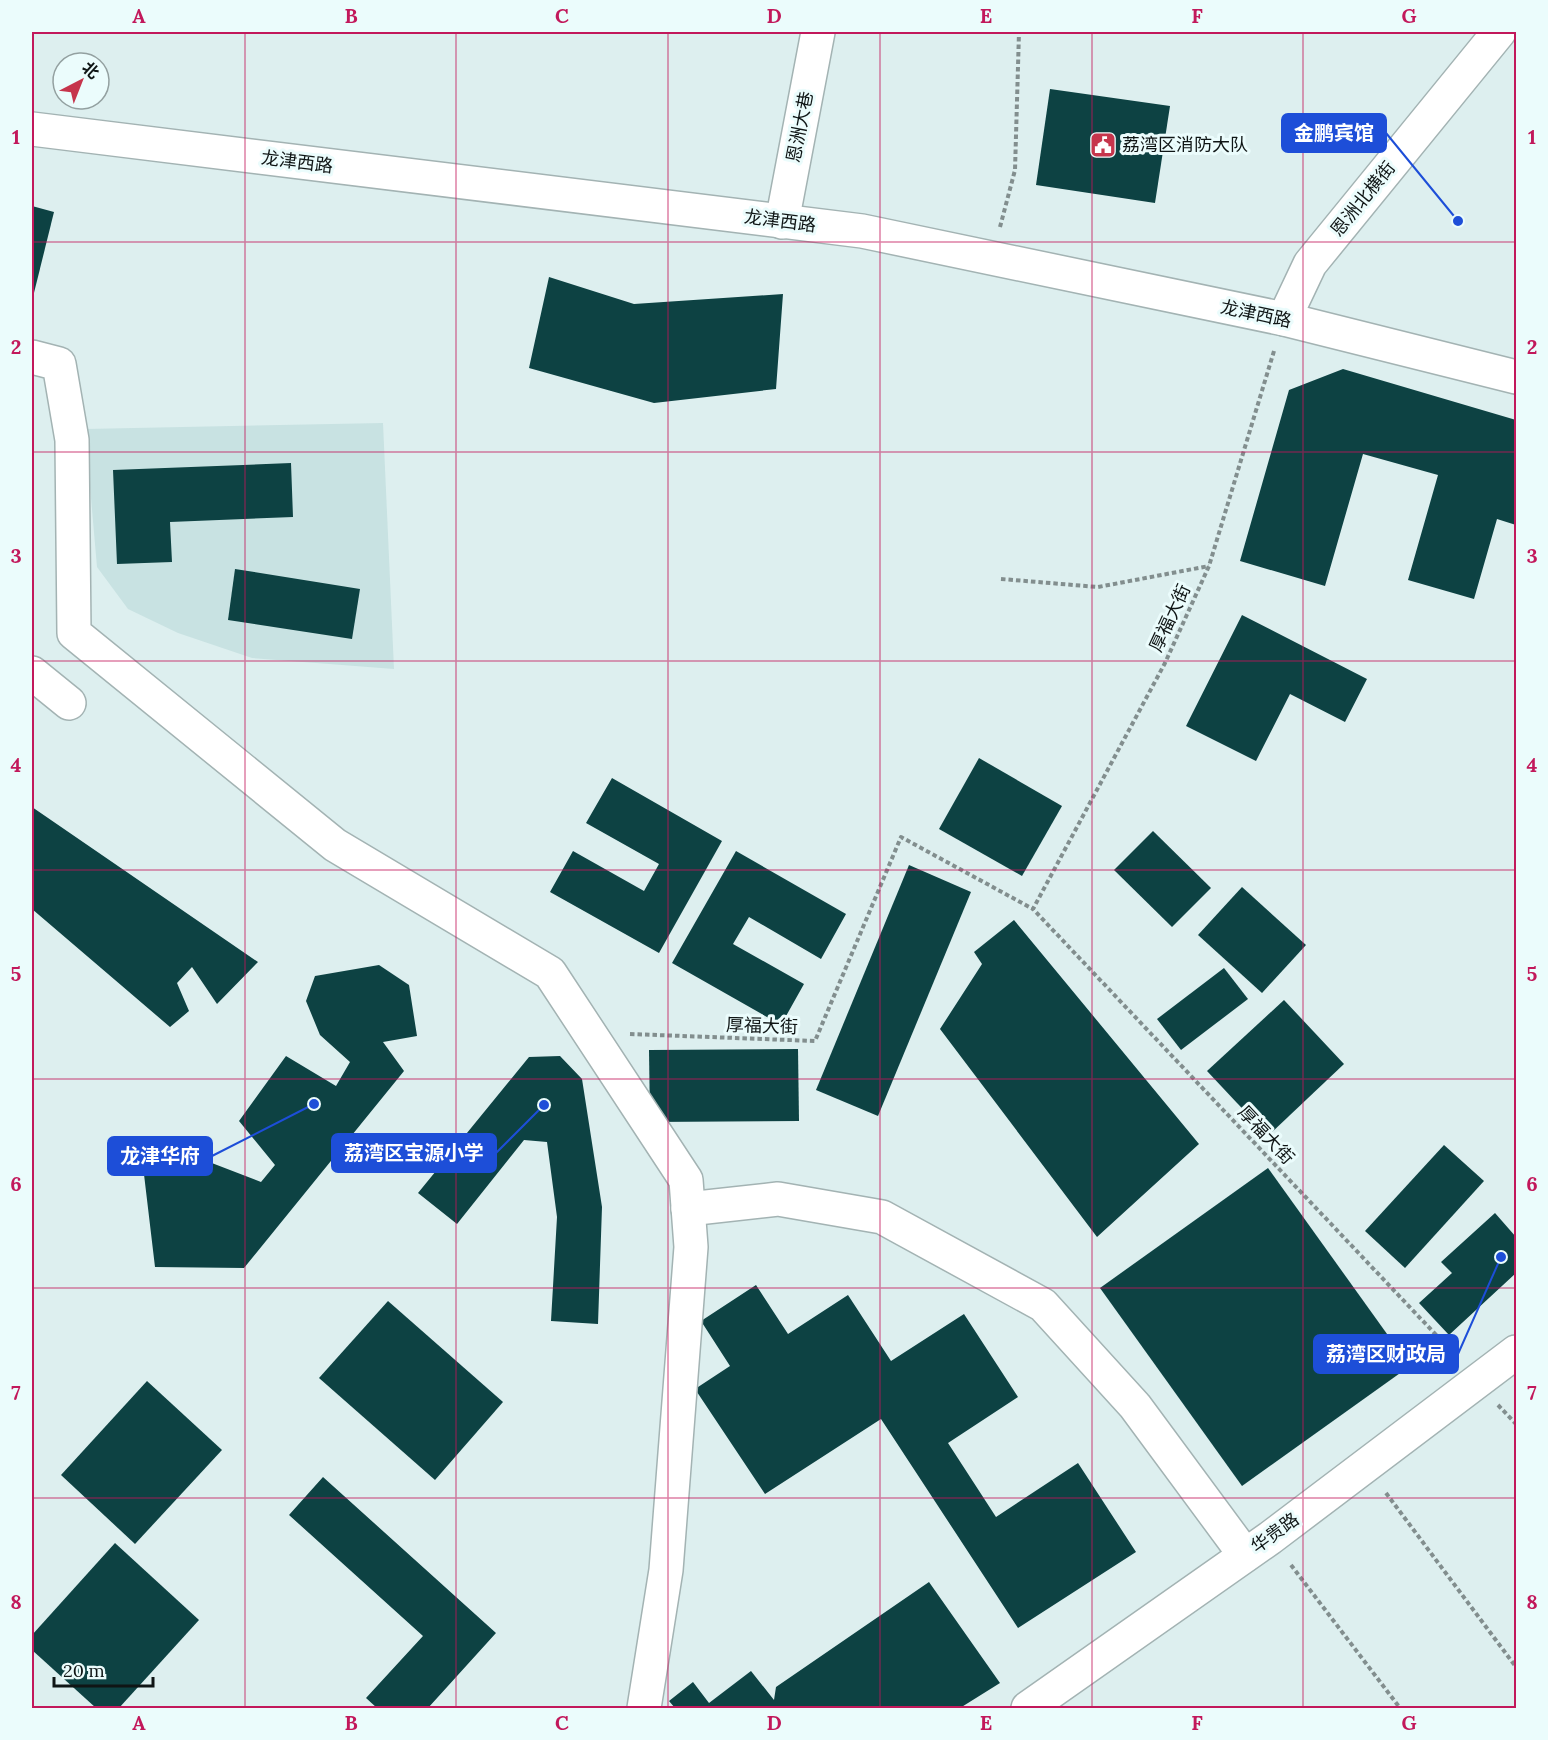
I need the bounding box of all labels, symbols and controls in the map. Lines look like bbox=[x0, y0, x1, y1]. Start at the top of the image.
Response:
text: A bbox=[132, 3, 146, 28]
text: B bbox=[344, 3, 358, 28]
text: C bbox=[555, 3, 569, 28]
text: D bbox=[766, 3, 782, 28]
text: E bbox=[980, 3, 992, 28]
text: F bbox=[1191, 3, 1203, 28]
text: G bbox=[1401, 3, 1417, 28]
north arrow bbox=[51, 51, 111, 111]
text: 北 bbox=[78, 57, 104, 83]
street label: 恩洲大巷 bbox=[781, 89, 818, 164]
callout: 金鹏宾馆 bbox=[1282, 114, 1386, 152]
text: 金鹏宾馆 bbox=[1294, 120, 1374, 145]
text: 1 bbox=[12, 124, 20, 149]
text: 1 bbox=[1528, 124, 1536, 149]
public building icon: 荔湾区消防大队 bbox=[1088, 130, 1118, 160]
place label: 荔湾区消防大队 bbox=[1122, 133, 1248, 156]
street label: 龙津西路 bbox=[260, 146, 334, 177]
street label: 恩洲北横街 bbox=[1325, 156, 1400, 241]
street label: 龙津西路 bbox=[743, 205, 817, 236]
street label: 龙津西路 bbox=[1218, 295, 1294, 332]
text: 2 bbox=[11, 334, 21, 359]
text: 2 bbox=[1527, 334, 1537, 359]
text: 3 bbox=[10, 543, 22, 568]
text: 3 bbox=[1526, 543, 1538, 568]
street label: 厚福大街 bbox=[1144, 580, 1195, 655]
text: 4 bbox=[11, 752, 22, 777]
text: 4 bbox=[1527, 752, 1538, 777]
text: 5 bbox=[11, 961, 22, 986]
text: 5 bbox=[1527, 961, 1538, 986]
street label: 厚福大街 bbox=[726, 1013, 798, 1038]
street label: 厚福大街 bbox=[1233, 1100, 1299, 1169]
callout: 荔湾区宝源小学 bbox=[332, 1134, 496, 1172]
callout: 龙津华府 bbox=[108, 1137, 212, 1175]
text: 荔湾区宝源小学 bbox=[344, 1140, 484, 1165]
text: 龙津华府 bbox=[120, 1143, 200, 1168]
text: 6 bbox=[10, 1171, 22, 1196]
text: 6 bbox=[1526, 1171, 1538, 1196]
callout: 荔湾区财政局 bbox=[1314, 1335, 1458, 1373]
text: 荔湾区财政局 bbox=[1326, 1341, 1446, 1366]
text: 7 bbox=[11, 1380, 21, 1405]
text: 7 bbox=[1527, 1380, 1537, 1405]
street label: 华贵路 bbox=[1246, 1507, 1303, 1558]
text: 8 bbox=[10, 1589, 22, 1614]
text: 8 bbox=[1526, 1589, 1538, 1614]
scale bar bbox=[54, 1650, 153, 1688]
text: 20 m bbox=[63, 1659, 105, 1682]
text: A bbox=[132, 1710, 146, 1735]
text: B bbox=[344, 1710, 358, 1735]
text: C bbox=[555, 1710, 569, 1735]
text: D bbox=[766, 1710, 782, 1735]
text: E bbox=[980, 1710, 992, 1735]
text: F bbox=[1191, 1710, 1203, 1735]
text: G bbox=[1401, 1710, 1417, 1735]

